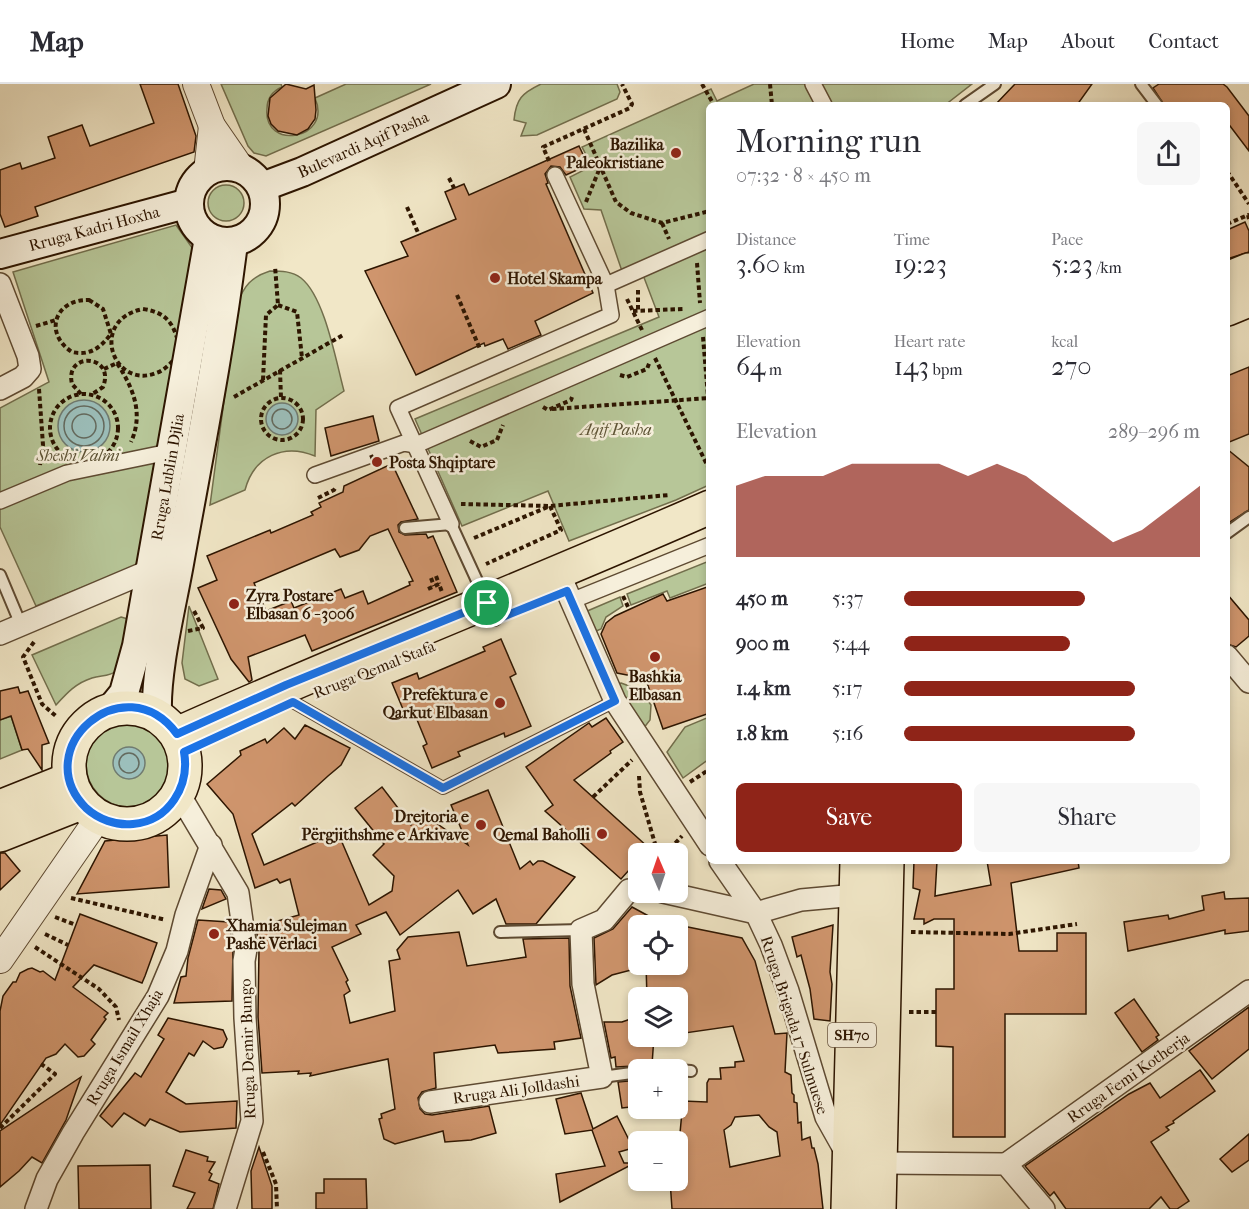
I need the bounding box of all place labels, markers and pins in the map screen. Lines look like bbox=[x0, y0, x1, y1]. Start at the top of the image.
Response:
place label: Bazilika Paleokristiane bbox=[566, 135, 665, 172]
marker: Bazilika Paleokristiane bbox=[669, 146, 683, 160]
place label: Hotel Skampa bbox=[507, 269, 603, 289]
marker: Hotel Skampa bbox=[488, 271, 502, 285]
place label: Posta Shqiptare bbox=[389, 453, 496, 473]
marker: Posta Shqiptare bbox=[370, 455, 384, 469]
pin bbox=[461, 577, 512, 628]
place label: Zyra Postare Elbasan 6 - 3006 bbox=[246, 586, 355, 624]
marker: Zyra Postare Elbasan 6 - 3006 bbox=[227, 597, 241, 611]
marker: Bashkia Elbasan bbox=[648, 650, 662, 664]
place label: Bashkia Elbasan bbox=[629, 667, 682, 704]
place label: Prefektura e Qarkut Elbasan bbox=[383, 685, 489, 722]
marker: Prefektura e Qarkut Elbasan bbox=[493, 696, 507, 710]
place label: Drejtoria e Përgjithshme e Arkivave bbox=[302, 807, 469, 845]
marker: Drejtoria e Përgjithshme e Arkivave bbox=[474, 818, 488, 832]
place label: Qemal Baholli bbox=[493, 825, 590, 844]
marker: Qemal Baholli bbox=[595, 827, 609, 841]
place label: Xhamia Sulejman Pashë Vërlaci bbox=[225, 916, 348, 953]
marker: Xhamia Sulejman Pashë Vërlaci bbox=[207, 927, 221, 941]

